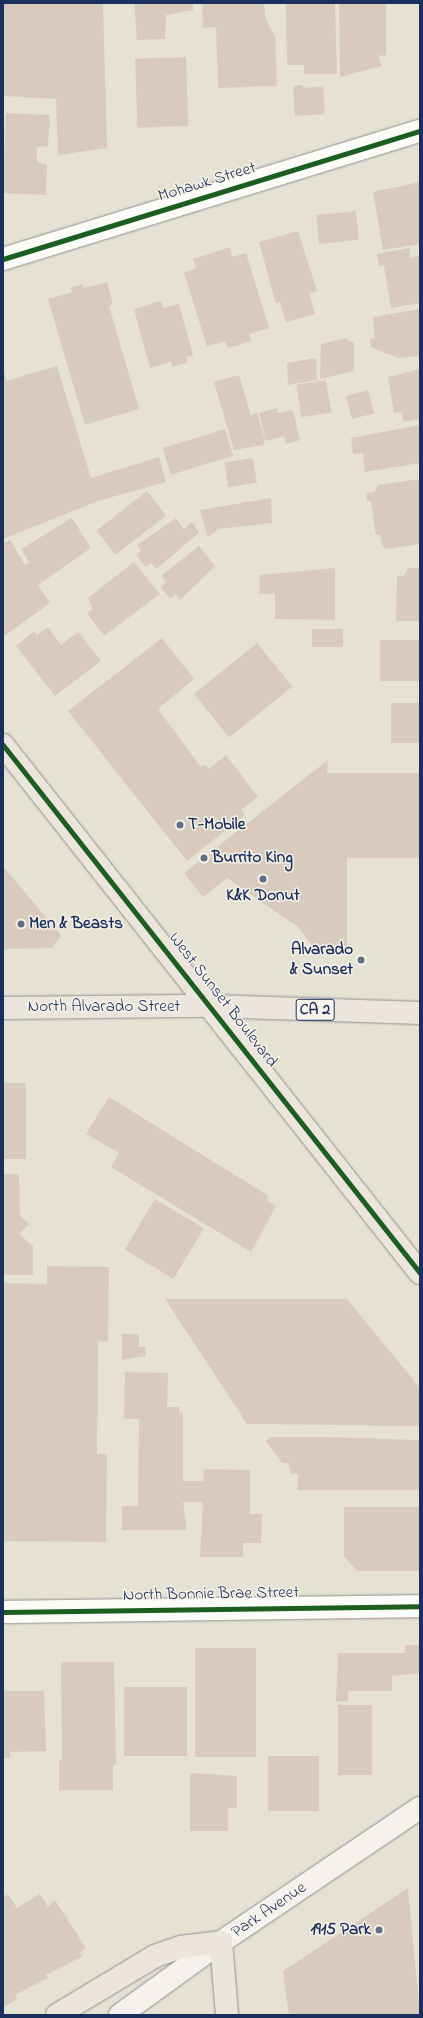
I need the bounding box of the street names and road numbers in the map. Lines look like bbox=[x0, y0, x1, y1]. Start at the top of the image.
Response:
street label: Mohawk Street bbox=[156, 157, 258, 207]
street label: West Sunset Boulevard bbox=[164, 928, 282, 1072]
road number: CA 2 bbox=[295, 996, 335, 1024]
street label: North Alvarado Street bbox=[28, 997, 180, 1017]
street label: North Bonnie Brae Street bbox=[123, 1582, 299, 1606]
street label: Park Avenue bbox=[228, 1878, 310, 1942]

